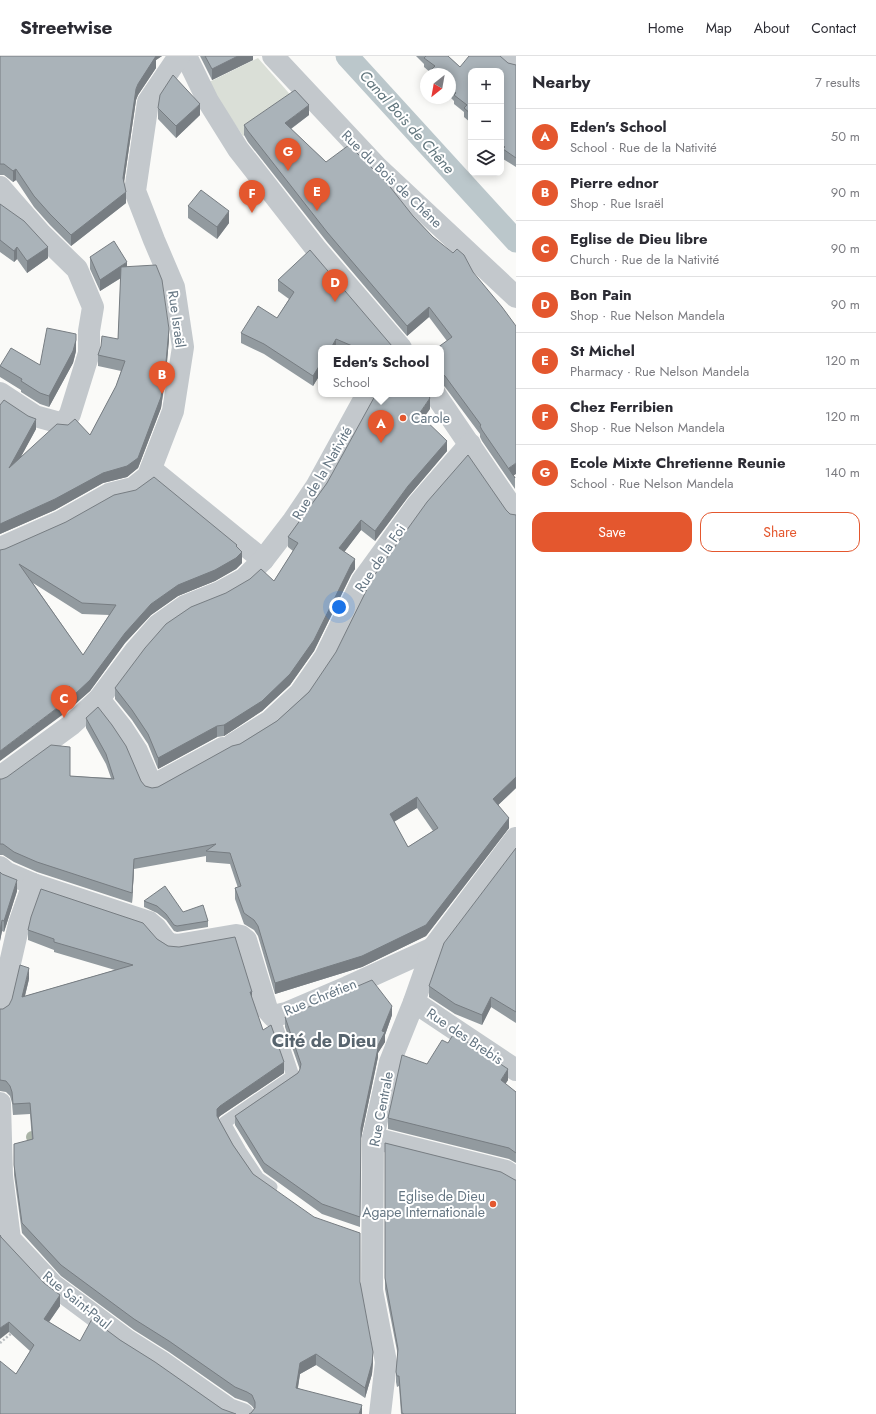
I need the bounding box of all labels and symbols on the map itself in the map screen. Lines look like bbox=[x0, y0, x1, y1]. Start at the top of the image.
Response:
water label: Canal Bois de Chêne bbox=[354, 65, 460, 179]
north arrow bbox=[420, 68, 456, 104]
street label: Rue du Bois de Chêne bbox=[337, 126, 447, 232]
pin: G bbox=[275, 138, 301, 171]
pin: E bbox=[304, 178, 330, 211]
pin: F bbox=[239, 180, 265, 213]
pin: D bbox=[322, 269, 348, 302]
street label: Rue Israël bbox=[163, 289, 191, 349]
pin: B bbox=[149, 361, 175, 394]
place label: Carole bbox=[411, 408, 450, 428]
pin: A bbox=[368, 410, 394, 443]
marker: Carole bbox=[398, 413, 408, 423]
street label: Rue de la Nativité bbox=[287, 422, 357, 524]
street label: Rue de la Foi bbox=[350, 520, 410, 596]
your location bbox=[329, 597, 349, 617]
pin: C bbox=[51, 685, 77, 718]
street label: Rue Chrétien bbox=[281, 973, 359, 1021]
street label: Rue des Brebis bbox=[423, 1003, 508, 1069]
district label: Cité de Dieu bbox=[272, 1028, 376, 1054]
street label: Rue Centrale bbox=[364, 1070, 398, 1148]
place label: Eglise de Dieu Agape Internationale bbox=[362, 1186, 485, 1222]
marker: Eglise de Dieu Agape Internationale bbox=[488, 1199, 498, 1209]
street label: Rue Saint-Paul bbox=[39, 1266, 115, 1334]

